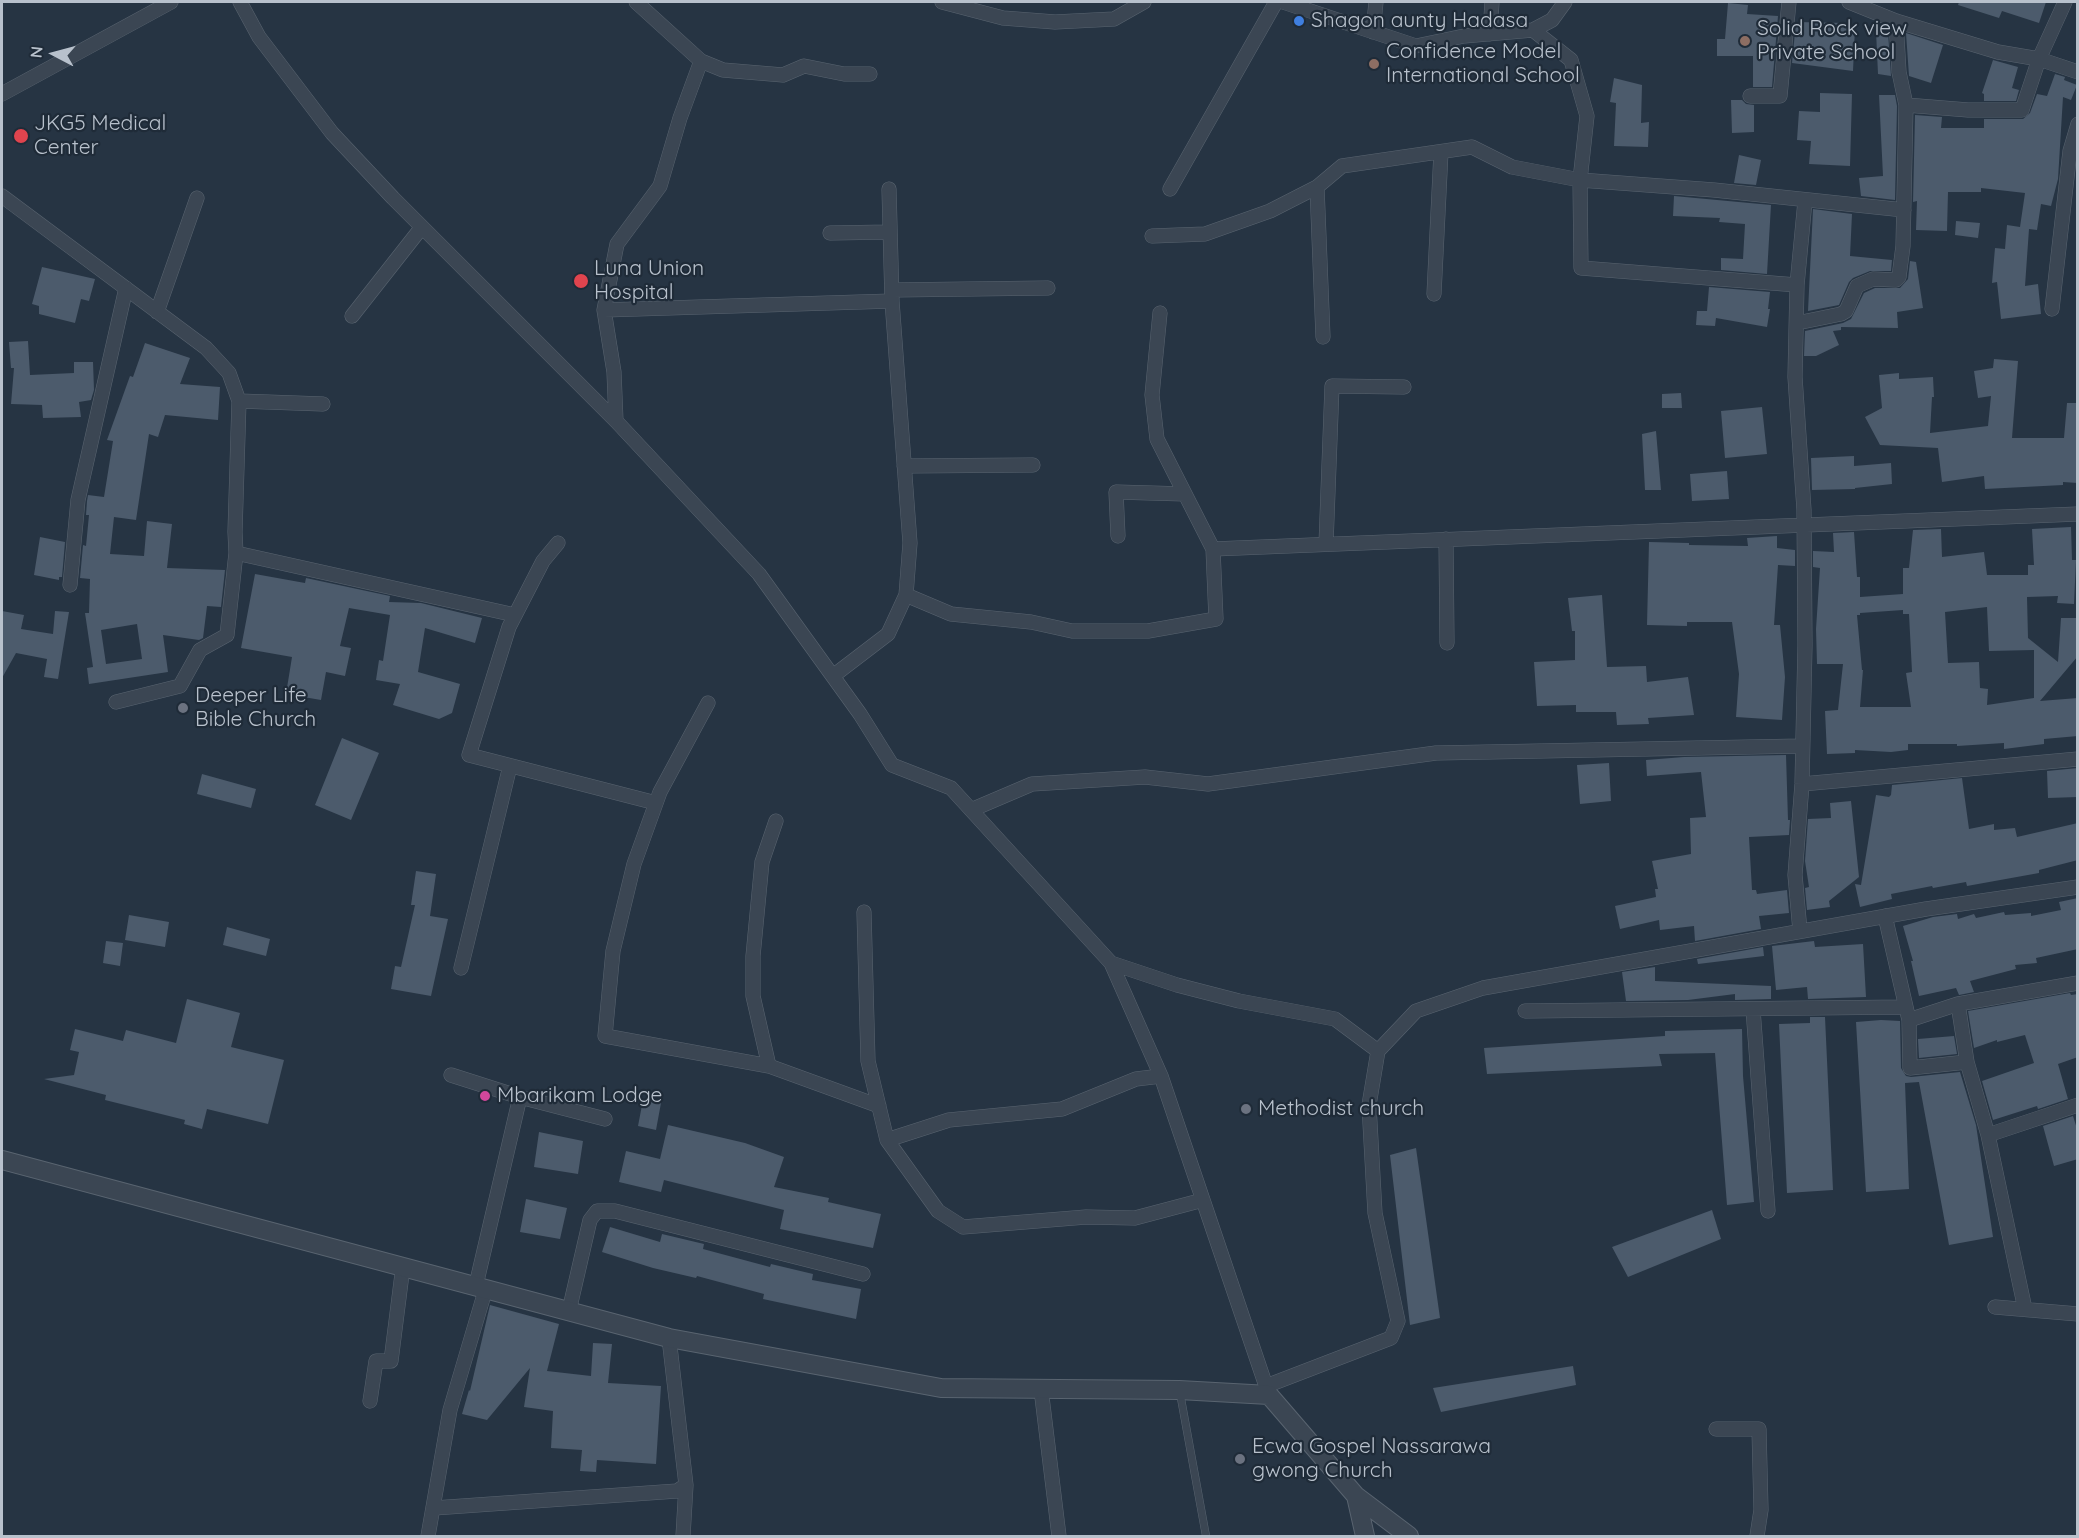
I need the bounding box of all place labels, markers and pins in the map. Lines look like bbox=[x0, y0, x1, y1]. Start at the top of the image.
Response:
place label: Shagon aunty Hadasa bbox=[1311, 8, 1528, 34]
marker: Shagon aunty Hadasa bbox=[1292, 14, 1306, 28]
place label: Solid Rock view Private School bbox=[1757, 16, 1907, 66]
marker: Solid Rock view Private School bbox=[1738, 34, 1752, 48]
place label: Confidence Model International School bbox=[1386, 39, 1580, 89]
marker: Confidence Model International School bbox=[1367, 57, 1381, 71]
place label: JKG5 Medical Center bbox=[34, 111, 166, 161]
marker: JKG5 Medical Center bbox=[12, 127, 30, 145]
place label: Luna Union Hospital bbox=[594, 256, 704, 306]
marker: Luna Union Hospital bbox=[572, 272, 590, 290]
place label: Deeper Life Bible Church bbox=[195, 683, 316, 733]
marker: Deeper Life Bible Church bbox=[176, 701, 190, 715]
place label: Mbarikam Lodge bbox=[497, 1083, 662, 1109]
marker: Mbarikam Lodge bbox=[478, 1089, 492, 1103]
place label: Methodist church bbox=[1258, 1096, 1424, 1122]
marker: Methodist church bbox=[1239, 1102, 1253, 1116]
place label: Ecwa Gospel Nassarawa gwong Church bbox=[1252, 1434, 1491, 1484]
marker: Ecwa Gospel Nassarawa gwong Church bbox=[1233, 1452, 1247, 1466]

